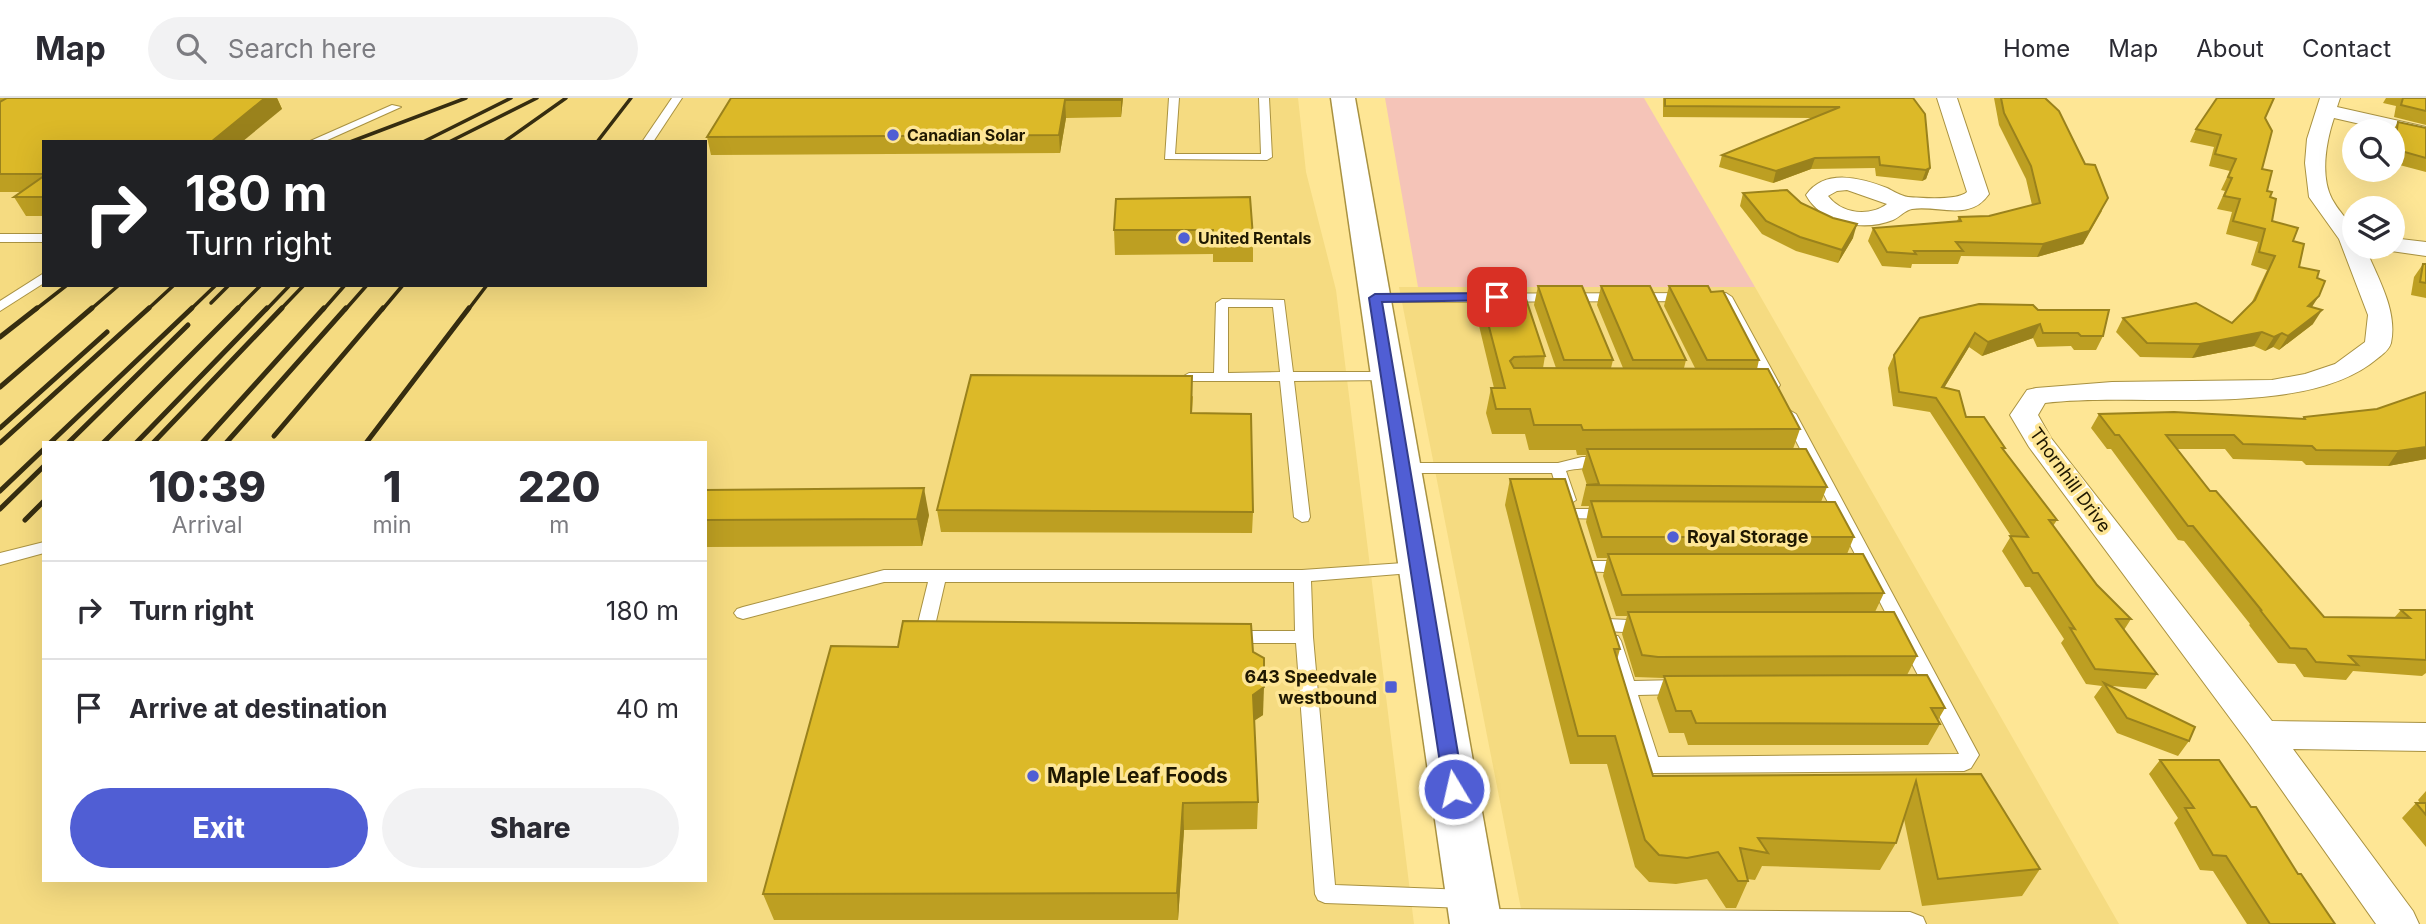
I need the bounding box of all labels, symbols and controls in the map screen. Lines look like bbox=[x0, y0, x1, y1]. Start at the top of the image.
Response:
search box bbox=[148, 17, 638, 80]
text: Map bbox=[35, 28, 106, 68]
icon: search bbox=[172, 29, 210, 67]
text: Search here bbox=[228, 33, 376, 64]
text: Home bbox=[2003, 34, 2070, 63]
text: Map bbox=[2108, 34, 2158, 63]
text: About bbox=[2196, 34, 2264, 63]
text: Contact bbox=[2302, 34, 2391, 63]
map controls bbox=[2342, 119, 2405, 259]
button: search bbox=[2342, 119, 2405, 182]
place label: Canadian Solar bbox=[907, 125, 1026, 145]
marker: Canadian Solar bbox=[885, 127, 901, 143]
text: 180 m bbox=[185, 164, 327, 223]
icon: right bbox=[70, 168, 161, 259]
button: layers bbox=[2342, 196, 2405, 259]
text: Turn right bbox=[185, 224, 332, 263]
place label: United Rentals bbox=[1198, 228, 1311, 248]
marker: United Rentals bbox=[1176, 230, 1192, 246]
pin bbox=[1467, 267, 1527, 327]
icon: arrive bbox=[1478, 278, 1516, 316]
street label: Thornhill Drive bbox=[2025, 423, 2115, 536]
text: 10:39 bbox=[148, 461, 266, 512]
text: 1 bbox=[383, 461, 401, 512]
text: 220 bbox=[518, 461, 601, 512]
text: Arrival bbox=[172, 511, 243, 539]
text: min bbox=[372, 511, 412, 539]
text: m bbox=[549, 511, 569, 539]
place label: Royal Storage bbox=[1687, 526, 1809, 547]
marker: Royal Storage bbox=[1665, 529, 1681, 545]
icon: right bbox=[70, 591, 108, 629]
text: Turn right bbox=[129, 595, 254, 626]
text: 180 m bbox=[606, 595, 679, 626]
place label: 643 Speedvale westbound bbox=[1244, 666, 1377, 708]
marker: 643 Speedvale westbound bbox=[1383, 679, 1399, 695]
icon: arrive bbox=[70, 689, 108, 727]
text: Arrive at destination bbox=[129, 693, 388, 724]
text: 40 m bbox=[616, 693, 679, 724]
position arrow bbox=[1417, 752, 1491, 826]
place label: Maple Leaf Foods bbox=[1047, 763, 1228, 788]
marker: Maple Leaf Foods bbox=[1025, 768, 1041, 784]
button: Exit bbox=[70, 788, 368, 868]
button: Share bbox=[382, 788, 679, 868]

